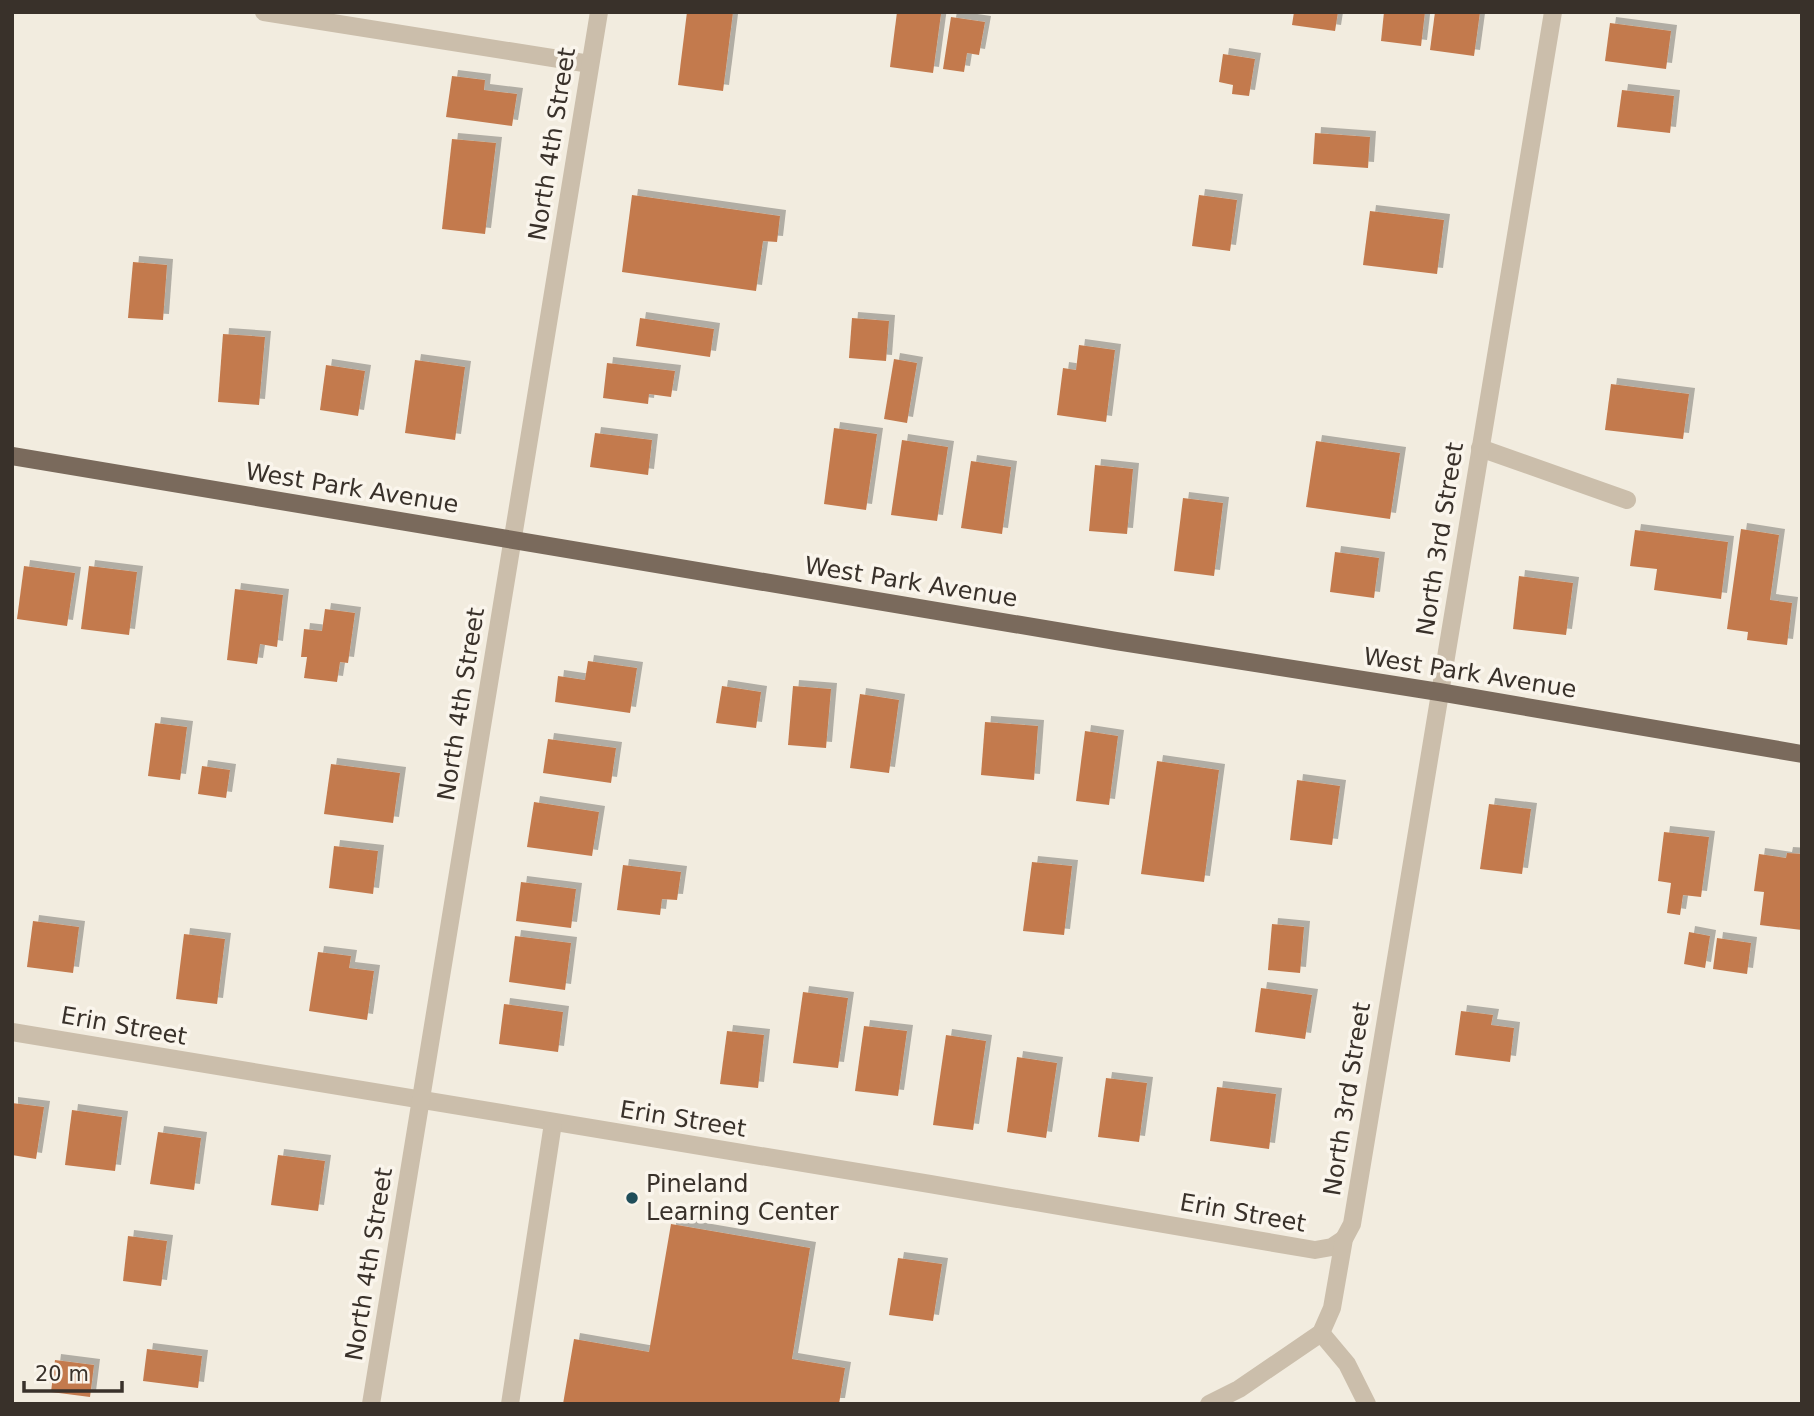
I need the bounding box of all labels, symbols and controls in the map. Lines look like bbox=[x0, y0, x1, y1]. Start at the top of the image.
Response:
street label: North 4th Street bbox=[523, 45, 581, 243]
street label: North 3rd Street bbox=[1411, 440, 1469, 638]
street label: West Park Avenue bbox=[243, 457, 461, 519]
street label: West Park Avenue bbox=[802, 551, 1020, 613]
street label: North 4th Street bbox=[432, 605, 490, 803]
street label: West Park Avenue bbox=[1361, 642, 1579, 704]
street label: North 3rd Street bbox=[1318, 1000, 1376, 1198]
street label: Erin Street bbox=[59, 1001, 189, 1051]
street label: Erin Street bbox=[618, 1095, 748, 1143]
street label: North 4th Street bbox=[340, 1165, 398, 1363]
place label: Pineland Learning Center bbox=[646, 1170, 839, 1226]
street label: Erin Street bbox=[1178, 1188, 1308, 1238]
marker: Pineland Learning Center bbox=[624, 1190, 640, 1206]
scale bar bbox=[24, 1350, 122, 1394]
text: 20 m bbox=[35, 1362, 89, 1386]

